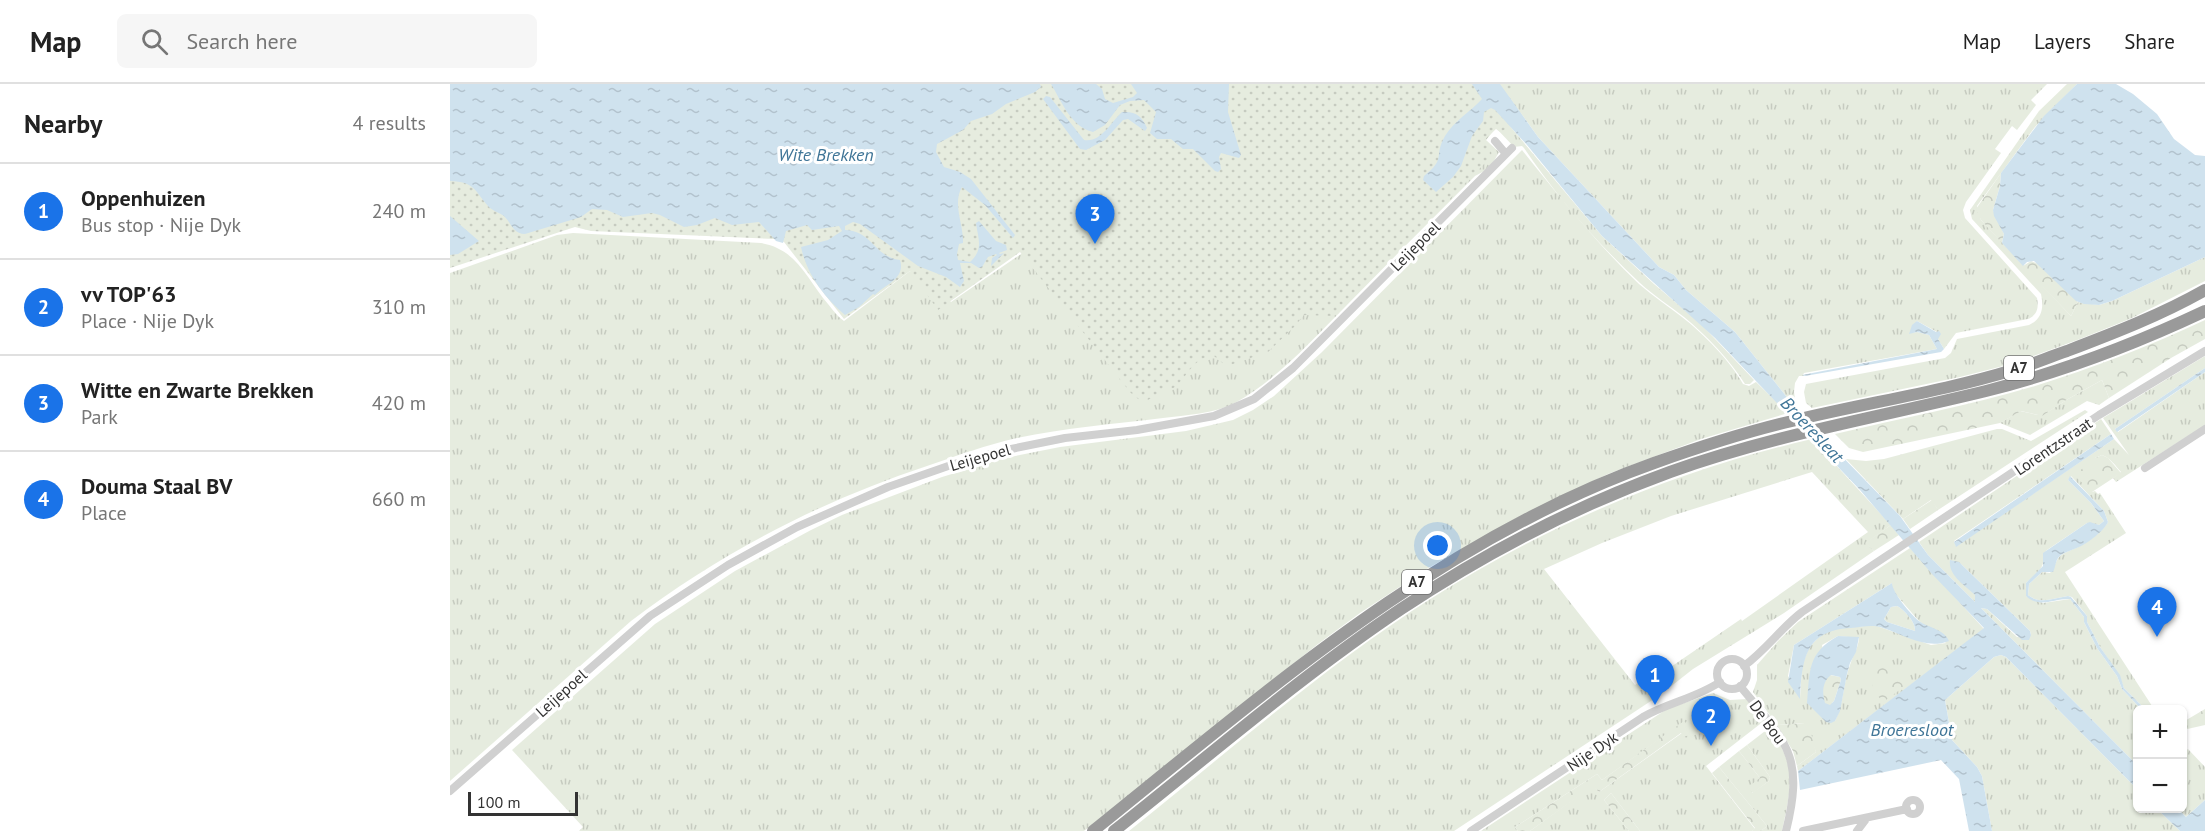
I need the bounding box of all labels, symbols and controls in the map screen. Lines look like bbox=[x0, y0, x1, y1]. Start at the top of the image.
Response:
search box bbox=[117, 14, 537, 68]
text: Map bbox=[30, 23, 81, 60]
icon: search bbox=[138, 25, 171, 58]
text: Search here bbox=[186, 27, 297, 55]
text: Map bbox=[1963, 28, 2001, 55]
text: Layers bbox=[2034, 28, 2091, 55]
text: Share bbox=[2124, 28, 2175, 55]
text: Nearby bbox=[24, 107, 102, 140]
text: 4 results bbox=[353, 110, 426, 136]
water label: Wite Brekken bbox=[778, 143, 874, 166]
text: Oppenhuizen bbox=[81, 184, 205, 212]
pin: 3 bbox=[1076, 194, 1114, 244]
text: 1 bbox=[38, 198, 49, 224]
text: 240 m bbox=[372, 198, 426, 224]
text: Bus stop · Nije Dyk bbox=[81, 212, 241, 238]
street label: Leijepoel bbox=[1386, 217, 1444, 275]
text: vv TOP'63 bbox=[81, 280, 176, 308]
text: 2 bbox=[38, 294, 49, 320]
text: 310 m bbox=[372, 294, 426, 320]
text: Place · Nije Dyk bbox=[81, 308, 214, 334]
road number: A7 bbox=[2004, 356, 2034, 380]
text: Witte en Zwarte Brekken bbox=[81, 376, 314, 404]
text: 3 bbox=[38, 390, 49, 416]
text: 420 m bbox=[372, 390, 426, 416]
water label: Broeresleat bbox=[1776, 392, 1850, 469]
text: Park bbox=[81, 404, 118, 430]
street label: Lorentzstraat bbox=[2010, 412, 2096, 479]
street label: Leijepoel bbox=[947, 439, 1013, 475]
text: Douma Staal BV bbox=[81, 472, 233, 500]
text: 4 bbox=[38, 486, 49, 512]
text: 660 m bbox=[372, 486, 426, 512]
text: Place bbox=[81, 500, 127, 526]
your location bbox=[1423, 531, 1452, 560]
road number: A7 bbox=[1402, 570, 1432, 594]
pin: 4 bbox=[2138, 588, 2176, 637]
pin: 1 bbox=[1636, 656, 1674, 705]
street label: Leijepoel bbox=[531, 665, 591, 721]
pin: 2 bbox=[1692, 696, 1730, 746]
street label: De Bou bbox=[1745, 696, 1791, 748]
map controls bbox=[2133, 705, 2187, 813]
button: + bbox=[2133, 705, 2187, 759]
water label: Broeresloot bbox=[1871, 718, 1955, 741]
street label: Nije Dyk bbox=[1563, 727, 1622, 775]
button: − bbox=[2133, 759, 2187, 813]
scale bar bbox=[468, 789, 578, 816]
text: 100 m bbox=[477, 792, 520, 812]

